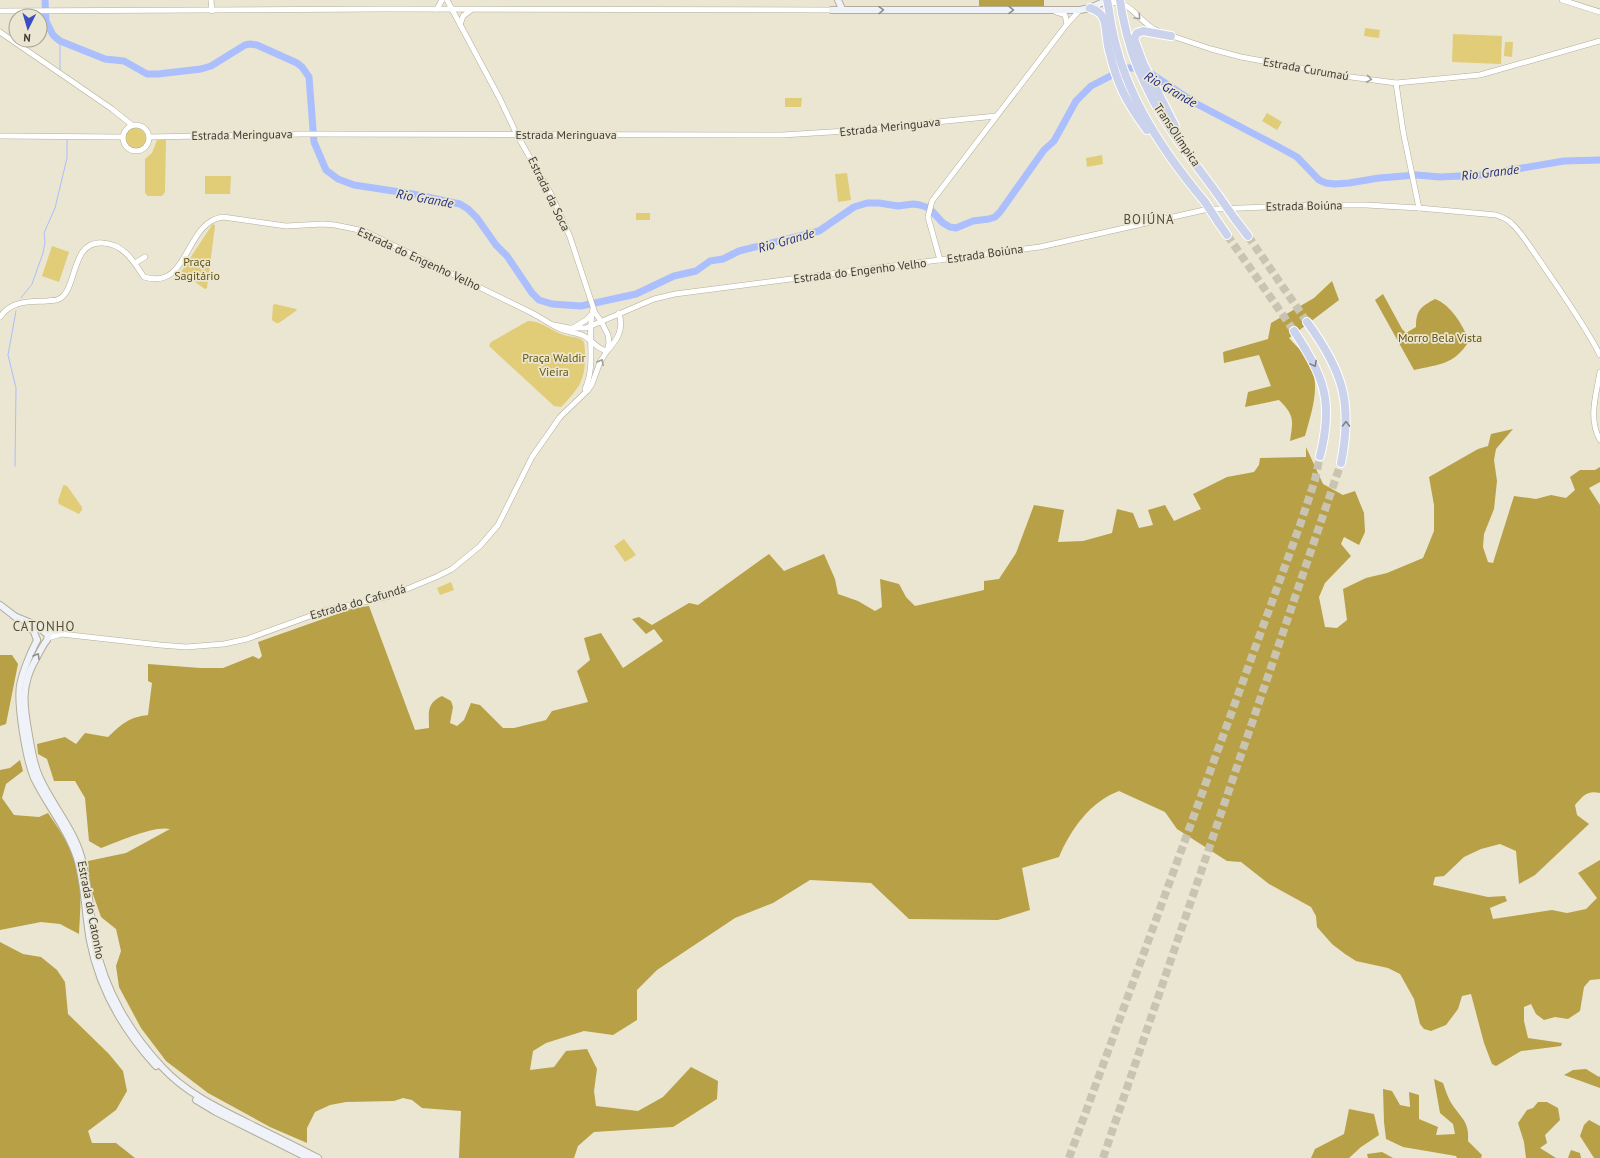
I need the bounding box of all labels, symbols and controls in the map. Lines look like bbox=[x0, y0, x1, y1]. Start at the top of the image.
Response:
one-way arrow bbox=[878, 5, 884, 14]
one-way arrow bbox=[1008, 6, 1014, 14]
north arrow bbox=[8, 8, 48, 48]
one-way arrow bbox=[1133, 12, 1140, 20]
text: N bbox=[23, 31, 31, 45]
street label: Estrada Curumaú bbox=[1262, 54, 1350, 83]
water label: Rio Grande bbox=[1141, 68, 1200, 111]
one-way arrow bbox=[1366, 74, 1372, 83]
street label: TransOlímpica bbox=[1151, 100, 1204, 169]
street label: Estrada Meringuava bbox=[839, 114, 941, 139]
street label: Estrada Meringuava bbox=[191, 126, 293, 143]
street label: Estrada Meringuava bbox=[515, 127, 617, 142]
street label: Estrada da Soca bbox=[525, 154, 574, 233]
water label: Rio Grande bbox=[1460, 161, 1520, 184]
water label: Rio Grande bbox=[395, 185, 455, 212]
street label: Estrada Boiúna bbox=[1265, 197, 1343, 214]
district label: BOIÚNA bbox=[1123, 211, 1175, 228]
street label: Estrada do Engenho Velho bbox=[355, 223, 483, 294]
water label: Rio Grande bbox=[756, 224, 816, 257]
street label: Estrada Boiúna bbox=[946, 241, 1024, 266]
park label: Praça Sagitário bbox=[174, 254, 220, 283]
street label: Estrada do Engenho Velho bbox=[793, 255, 927, 286]
park label: Morro Bela Vista bbox=[1398, 330, 1482, 345]
park label: Praça Waldir Vieira bbox=[522, 350, 586, 379]
one-way arrow bbox=[596, 359, 603, 366]
one-way arrow bbox=[1309, 360, 1317, 368]
one-way arrow bbox=[1342, 421, 1350, 427]
street label: Estrada do Cafundá bbox=[308, 581, 408, 622]
district label: CATONHO bbox=[13, 618, 75, 635]
one-way arrow bbox=[33, 653, 40, 661]
street label: Estrada do Catonho bbox=[75, 859, 108, 960]

